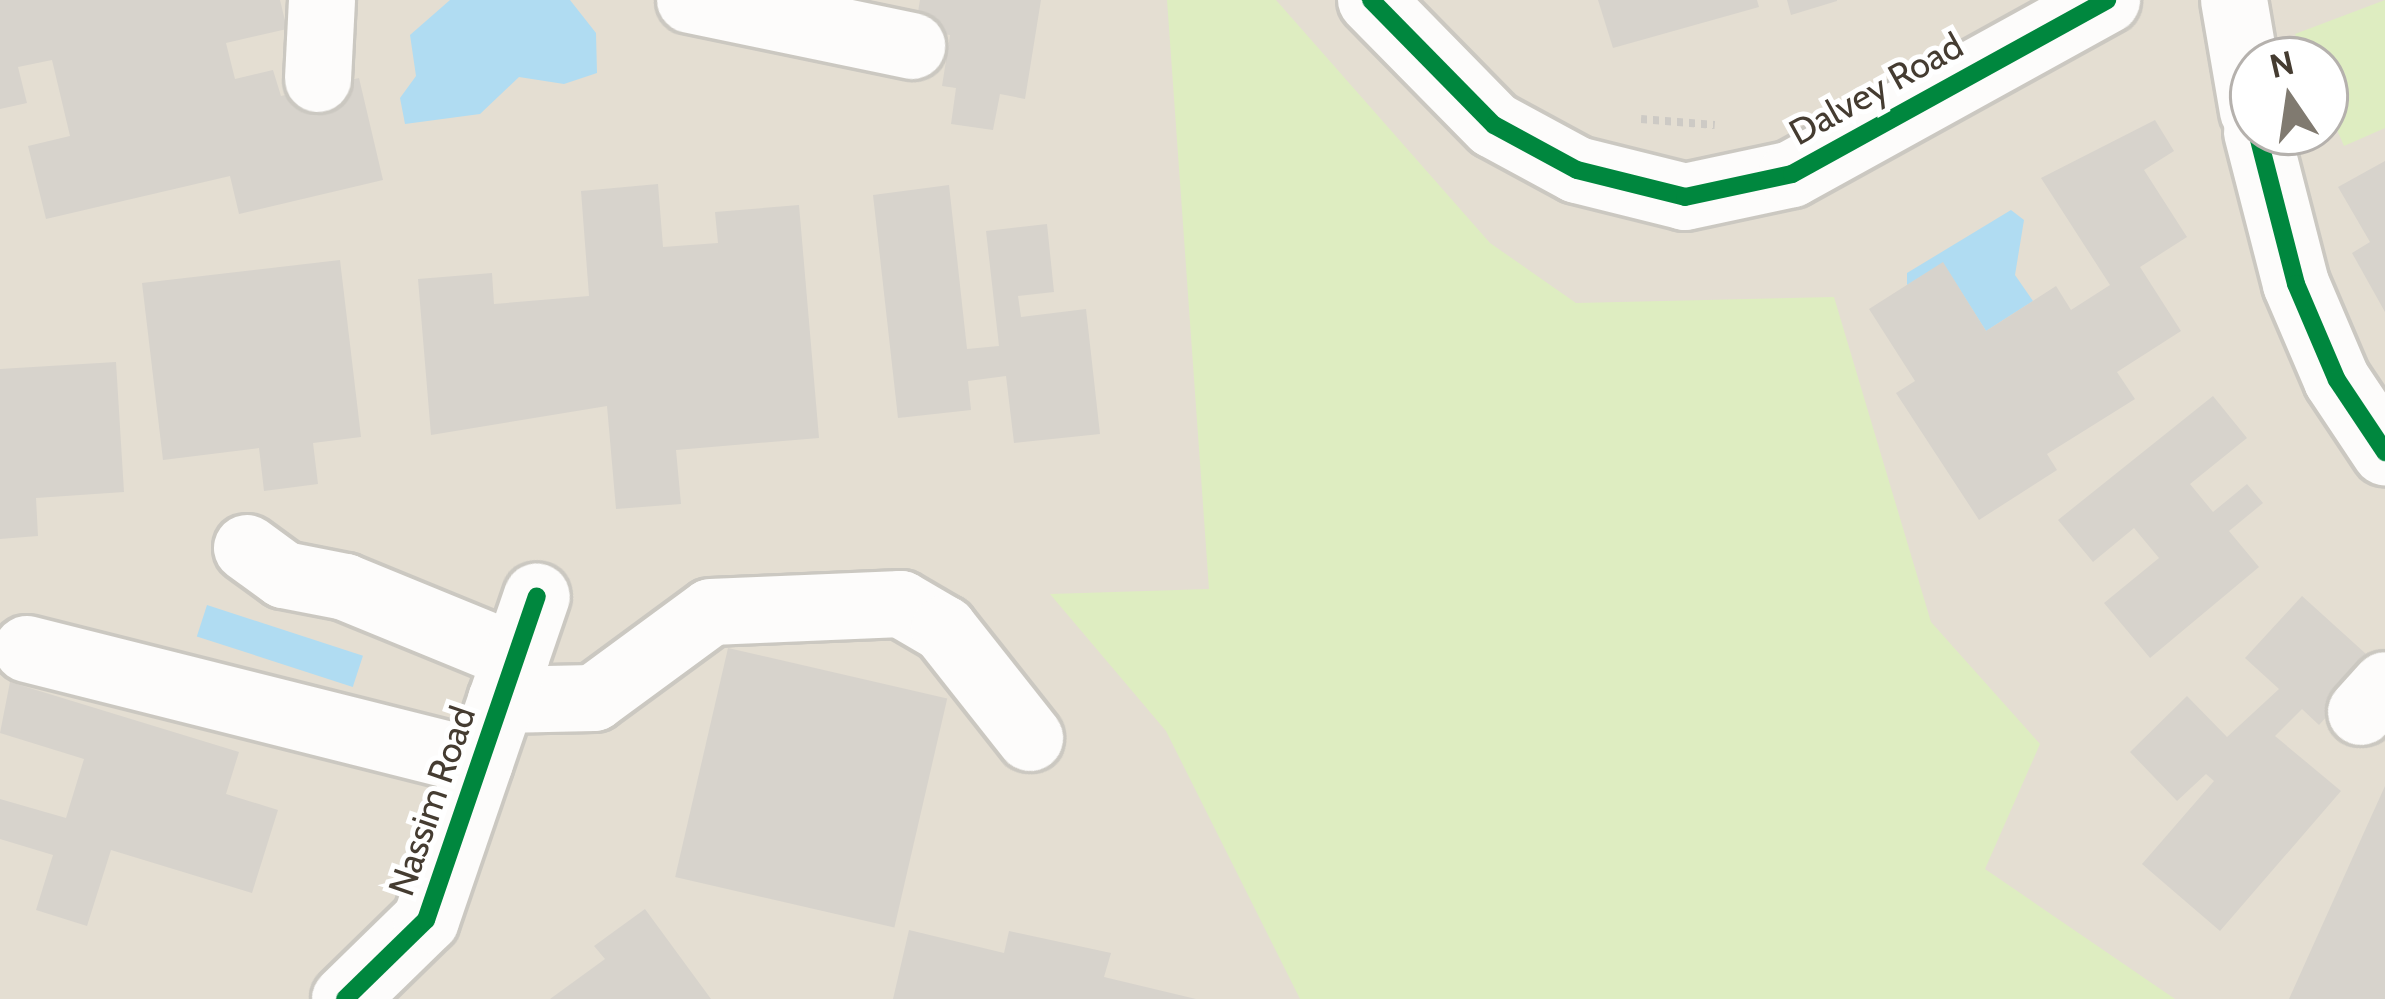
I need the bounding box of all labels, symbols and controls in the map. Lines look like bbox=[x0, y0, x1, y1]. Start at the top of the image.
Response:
street label: Dalvey Road bbox=[1782, 24, 1970, 154]
north arrow bbox=[2229, 36, 2349, 156]
text: N bbox=[2266, 42, 2297, 86]
street label: Nassim Road bbox=[379, 701, 485, 901]

